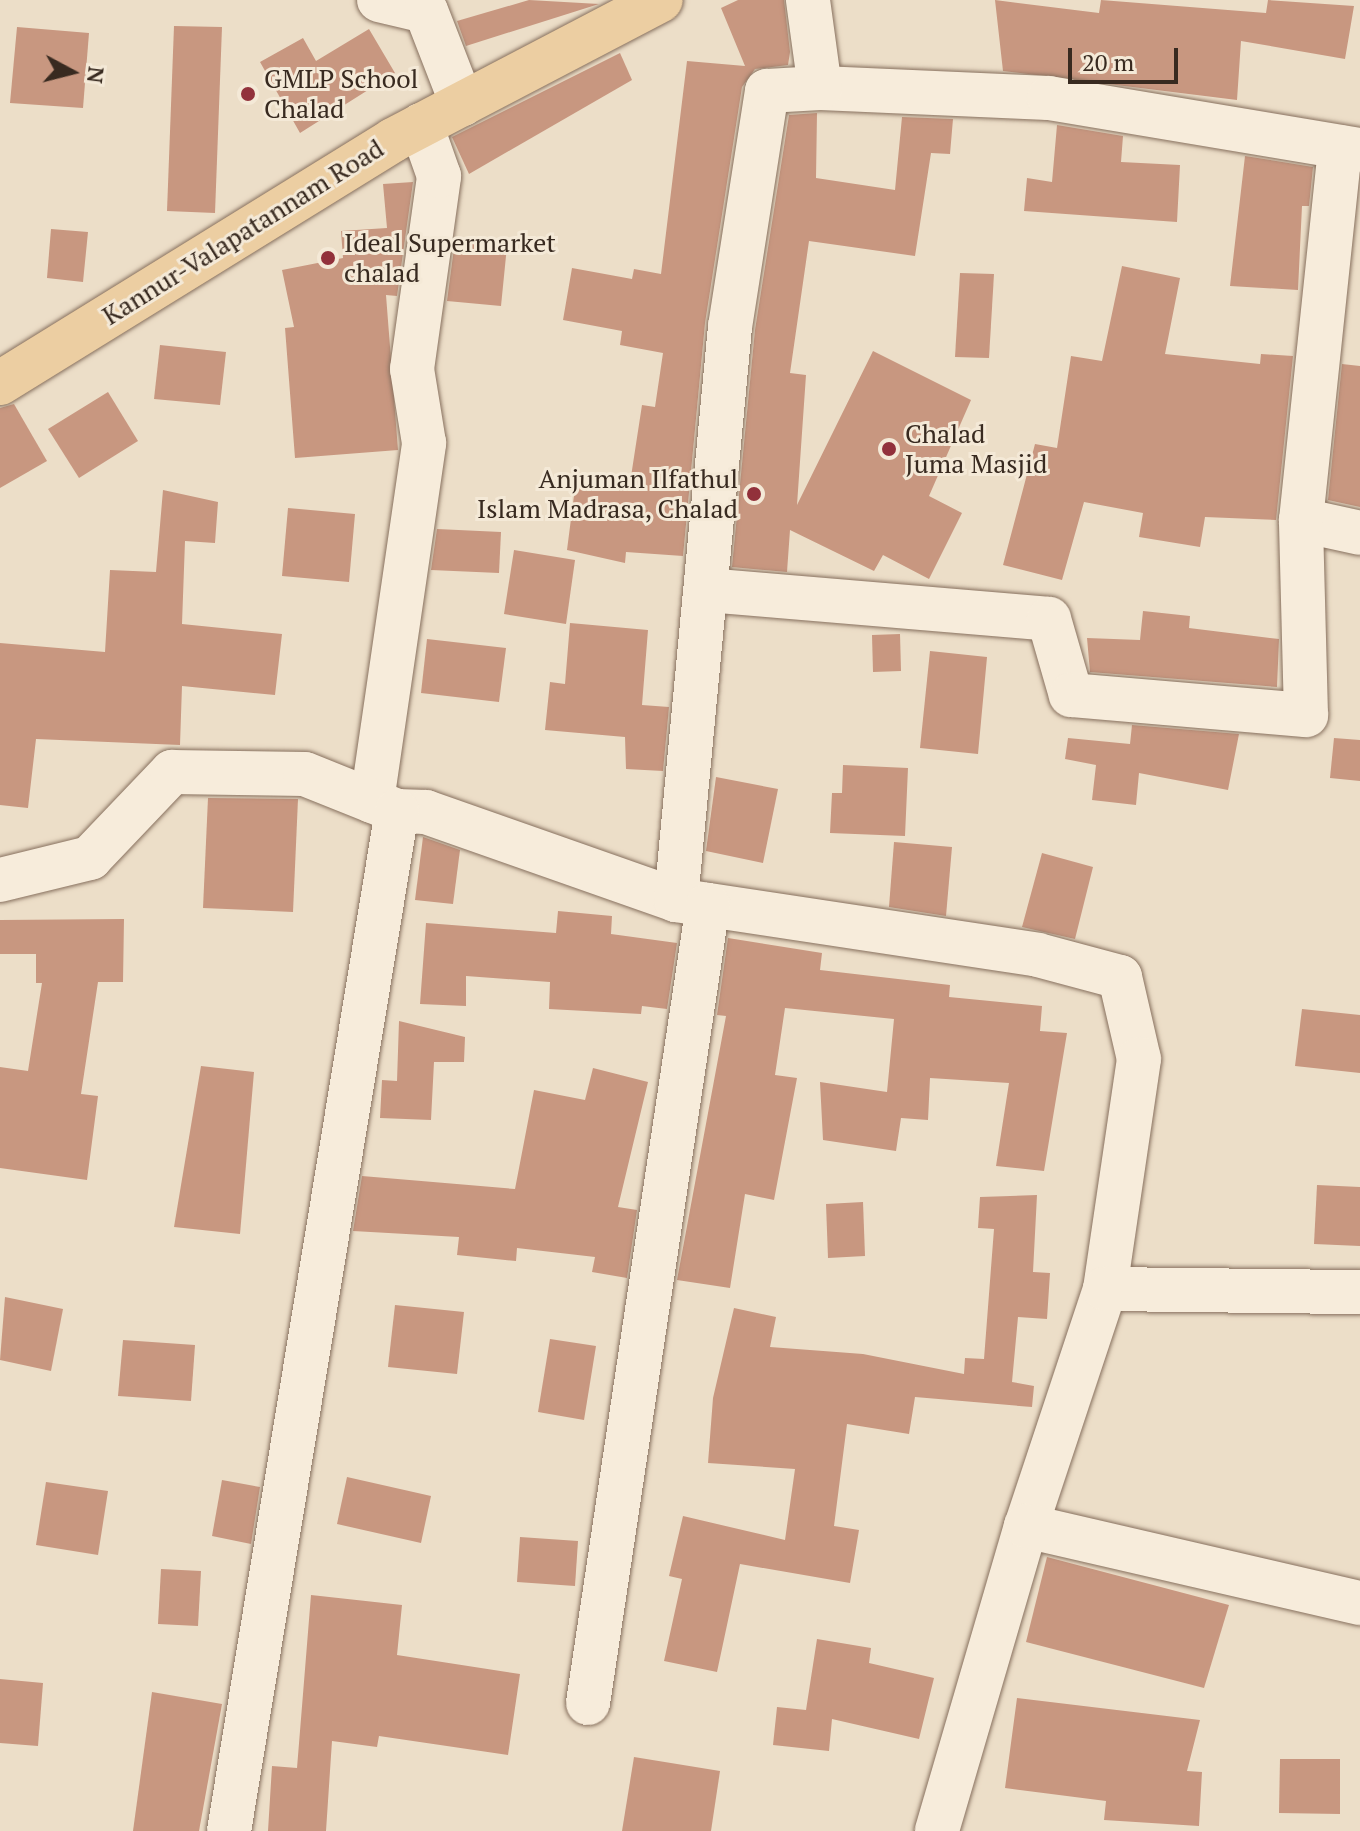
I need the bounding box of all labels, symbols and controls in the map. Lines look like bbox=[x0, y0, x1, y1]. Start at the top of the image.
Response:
north arrow bbox=[32, 32, 112, 112]
scale bar bbox=[1072, 32, 1182, 82]
text: 20 m bbox=[1082, 46, 1134, 78]
place label: GMLP School Chalad bbox=[264, 63, 418, 124]
text: N bbox=[81, 65, 112, 85]
marker: GMLP School Chalad bbox=[239, 85, 257, 103]
street label: Kannur-Valapatannam Road bbox=[97, 133, 389, 331]
place label: Ideal Supermarket chalad bbox=[344, 227, 556, 288]
marker: Ideal Supermarket chalad bbox=[319, 249, 337, 267]
place label: Chalad Juma Masjid bbox=[905, 418, 1047, 480]
marker: Chalad Juma Masjid bbox=[880, 440, 898, 458]
place label: Anjuman Ilfathul Islam Madrasa, Chalad bbox=[476, 463, 738, 524]
marker: Anjuman Ilfathul Islam Madrasa, Chalad bbox=[745, 485, 763, 503]

